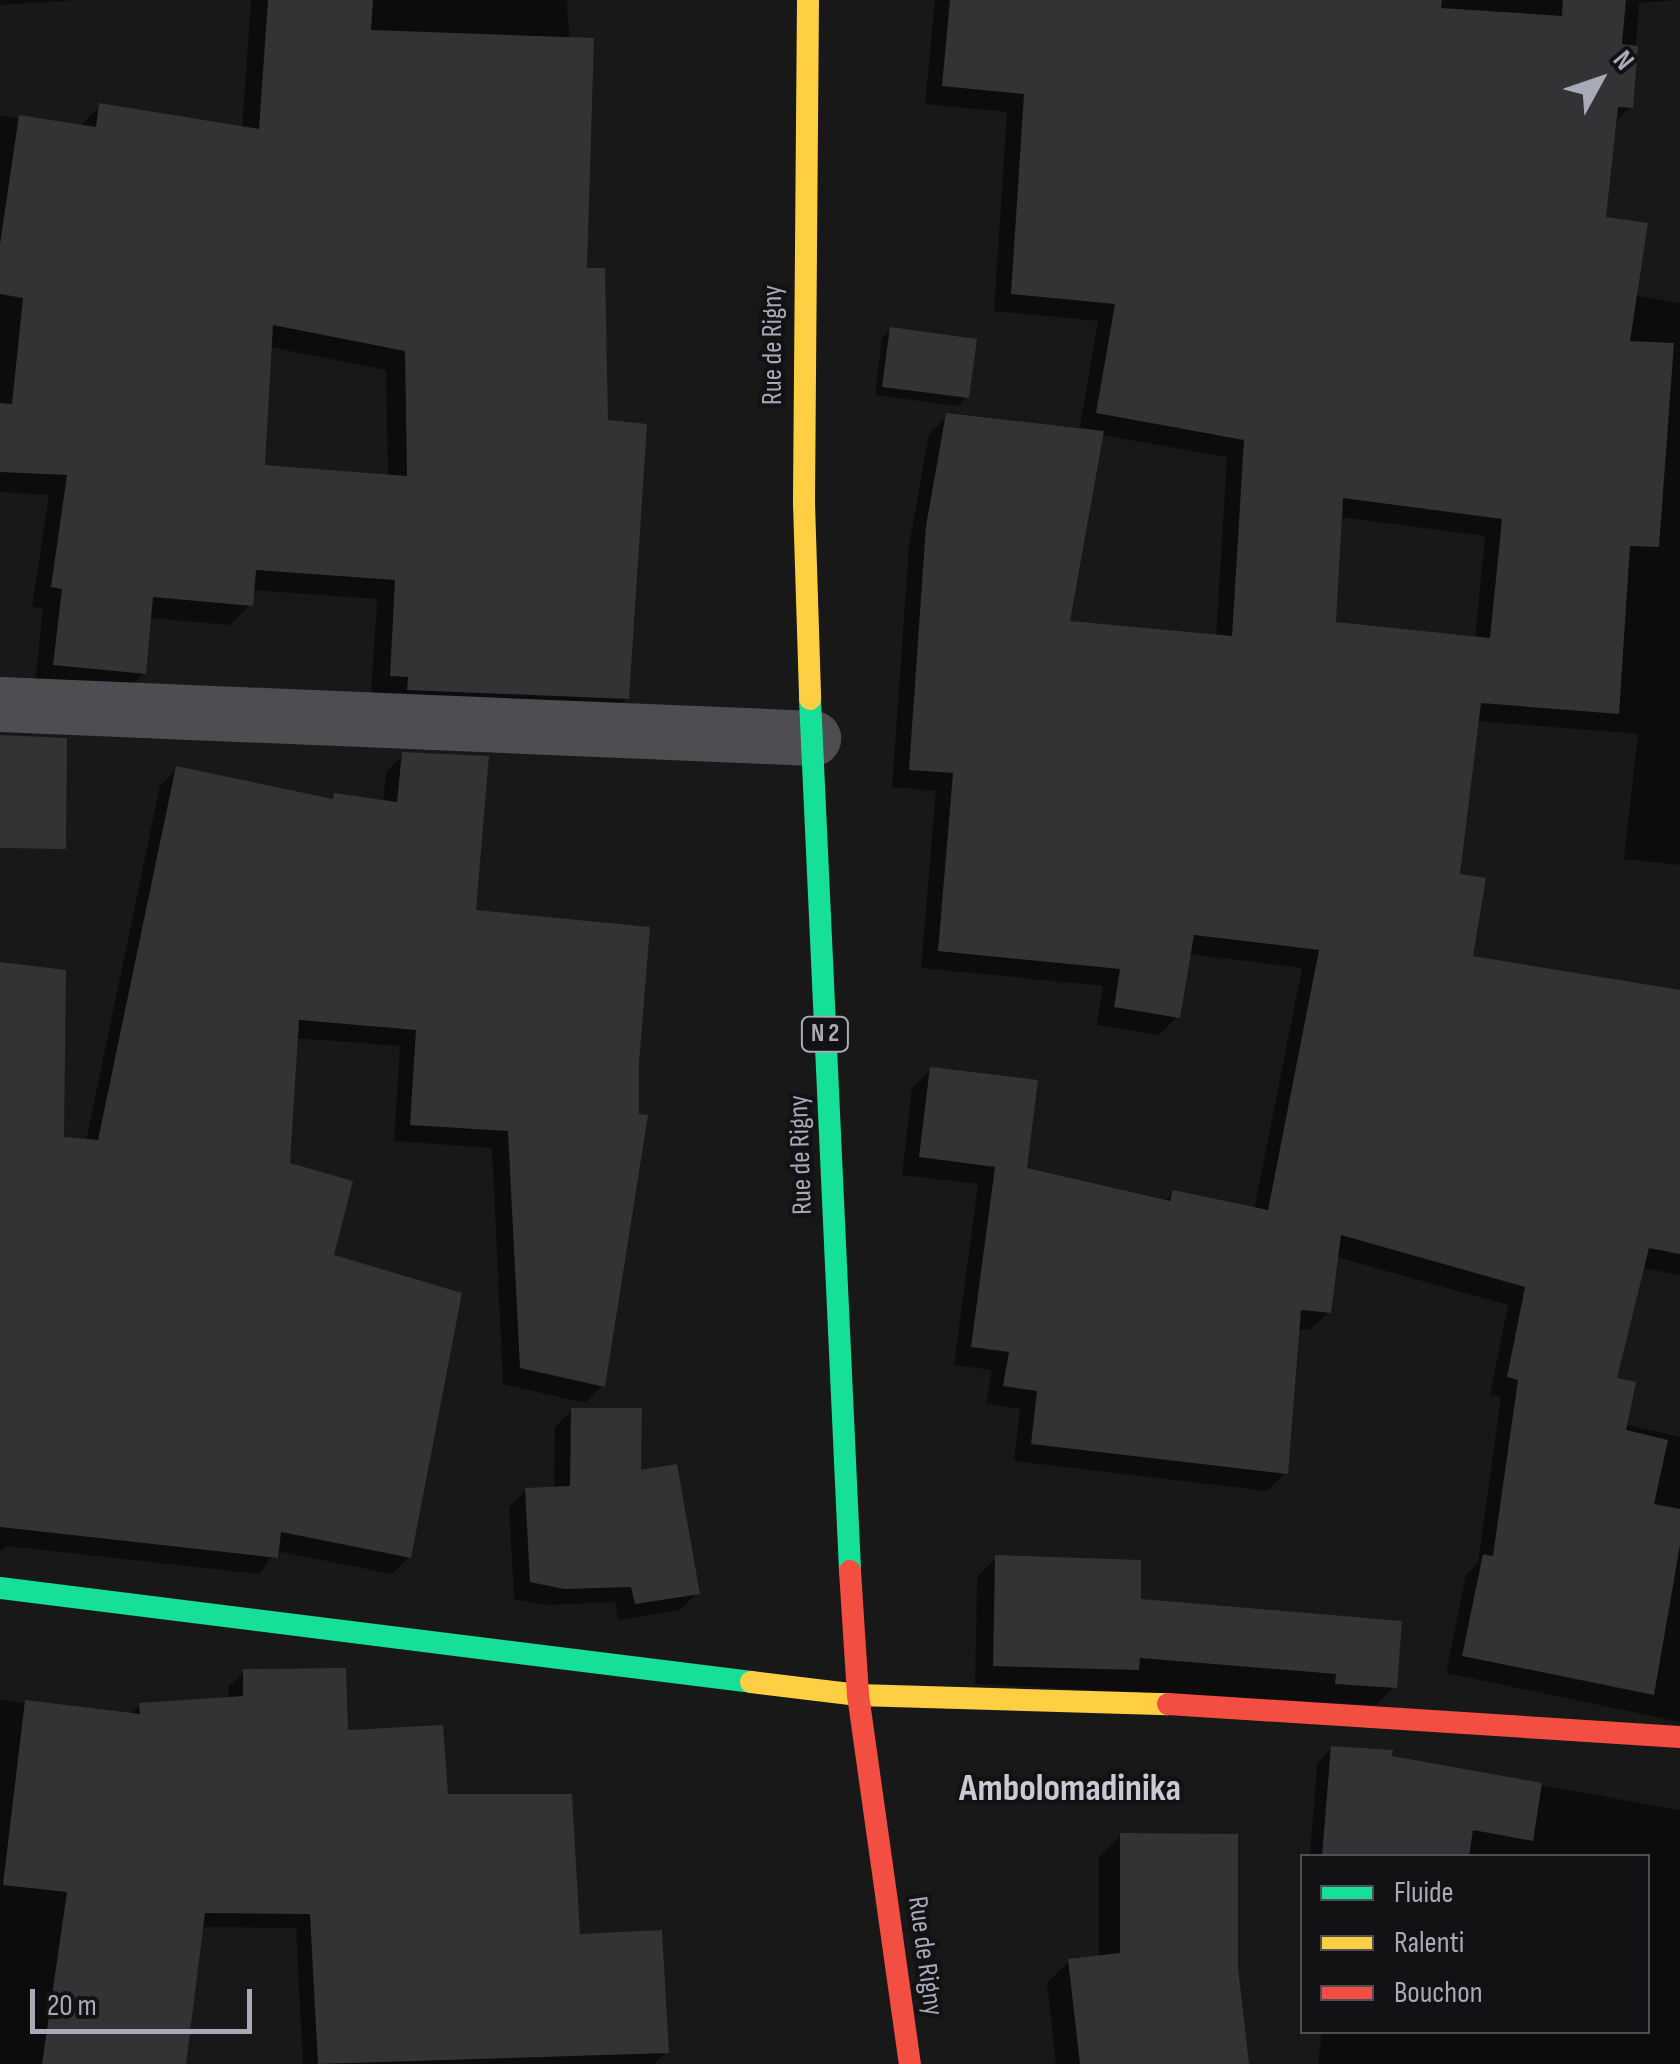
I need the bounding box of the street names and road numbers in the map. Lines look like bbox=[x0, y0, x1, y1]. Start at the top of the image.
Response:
street label: Rue de Rigny bbox=[756, 285, 790, 405]
road number: N 2 bbox=[800, 1014, 850, 1054]
street label: Rue de Rigny bbox=[782, 1095, 820, 1215]
street label: Rue de Rigny bbox=[900, 1894, 950, 2018]

